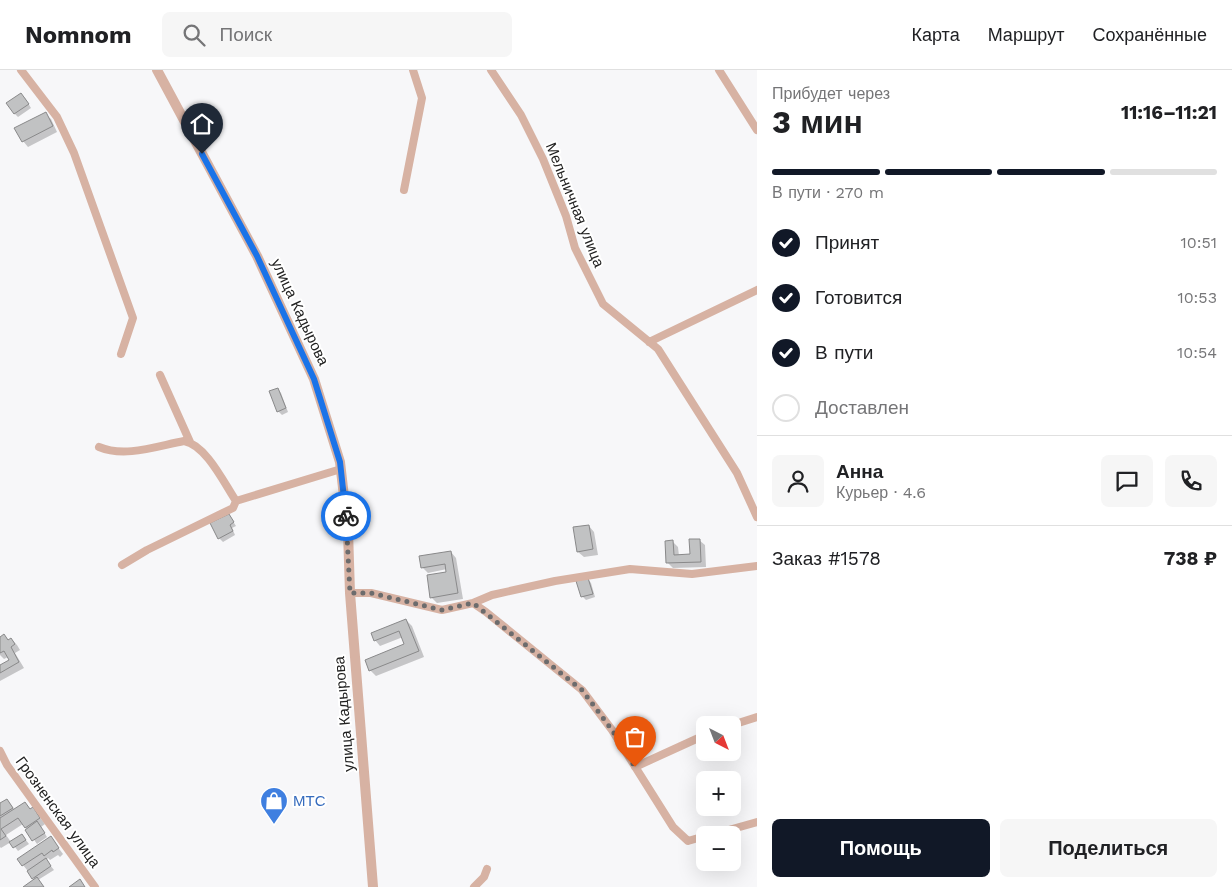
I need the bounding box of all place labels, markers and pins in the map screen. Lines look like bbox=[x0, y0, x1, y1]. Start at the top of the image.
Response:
pin bbox=[181, 103, 223, 154]
pin bbox=[614, 716, 656, 767]
shop icon: МТС bbox=[259, 786, 289, 825]
place label: МТС bbox=[293, 792, 326, 810]

